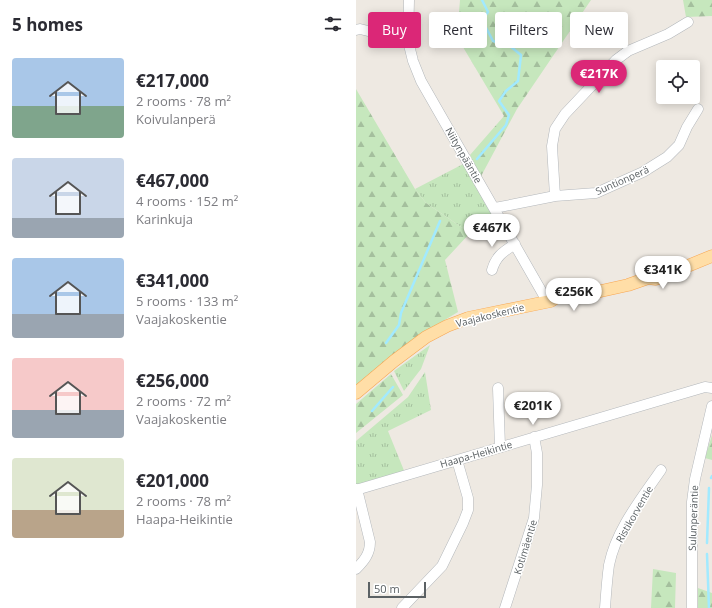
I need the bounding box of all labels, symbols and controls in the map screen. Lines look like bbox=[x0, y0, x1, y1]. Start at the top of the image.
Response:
chip: Buy bbox=[368, 12, 421, 48]
chip: Rent bbox=[429, 12, 487, 48]
chip: Filters bbox=[495, 12, 562, 48]
chip: New bbox=[570, 12, 628, 48]
text: 5 homes bbox=[12, 13, 83, 36]
icon: filters bbox=[322, 13, 344, 35]
pin: €217K bbox=[571, 60, 627, 94]
map controls bbox=[656, 60, 700, 104]
button: locate bbox=[656, 60, 700, 104]
text: €217K bbox=[580, 64, 618, 82]
text: €217,000 bbox=[136, 69, 209, 92]
icon: home bbox=[44, 74, 92, 122]
text: 2 rooms · 78 m² bbox=[136, 92, 231, 110]
text: Koivulanperä bbox=[136, 110, 216, 128]
street label: Niitynpääntie bbox=[442, 124, 486, 186]
street label: Suntionperä bbox=[593, 162, 651, 198]
text: €467,000 bbox=[136, 169, 209, 192]
icon: home bbox=[44, 174, 92, 222]
text: 4 rooms · 152 m² bbox=[136, 192, 238, 210]
text: Karinkuja bbox=[136, 210, 193, 228]
pin: €467K bbox=[464, 214, 520, 248]
text: €467K bbox=[473, 218, 511, 236]
pin: €341K bbox=[635, 256, 691, 290]
text: €341K bbox=[644, 260, 682, 278]
text: €341,000 bbox=[136, 269, 209, 292]
icon: home bbox=[44, 274, 92, 322]
pin: €256K bbox=[546, 278, 602, 312]
text: €256K bbox=[555, 282, 593, 300]
text: 5 rooms · 133 m² bbox=[136, 292, 238, 310]
street label: Vaajakoskentie bbox=[454, 300, 526, 330]
text: Vaajakoskentie bbox=[136, 310, 227, 328]
text: €256,000 bbox=[136, 369, 209, 392]
icon: home bbox=[44, 374, 92, 422]
text: 2 rooms · 72 m² bbox=[136, 392, 231, 410]
pin: €201K bbox=[505, 392, 561, 426]
text: €201K bbox=[514, 396, 552, 414]
text: Vaajakoskentie bbox=[136, 410, 227, 428]
street label: Haapa-Heikintie bbox=[438, 437, 514, 471]
text: €201,000 bbox=[136, 469, 209, 492]
icon: home bbox=[44, 474, 92, 522]
street label: Ristikorventie bbox=[612, 483, 656, 545]
street label: Sulunperäntie bbox=[685, 485, 701, 551]
text: 2 rooms · 78 m² bbox=[136, 492, 231, 510]
text: Haapa-Heikintie bbox=[136, 510, 233, 528]
street label: Kotimäentie bbox=[510, 518, 540, 576]
scale bar bbox=[368, 580, 426, 599]
text: 50 m bbox=[374, 581, 400, 596]

